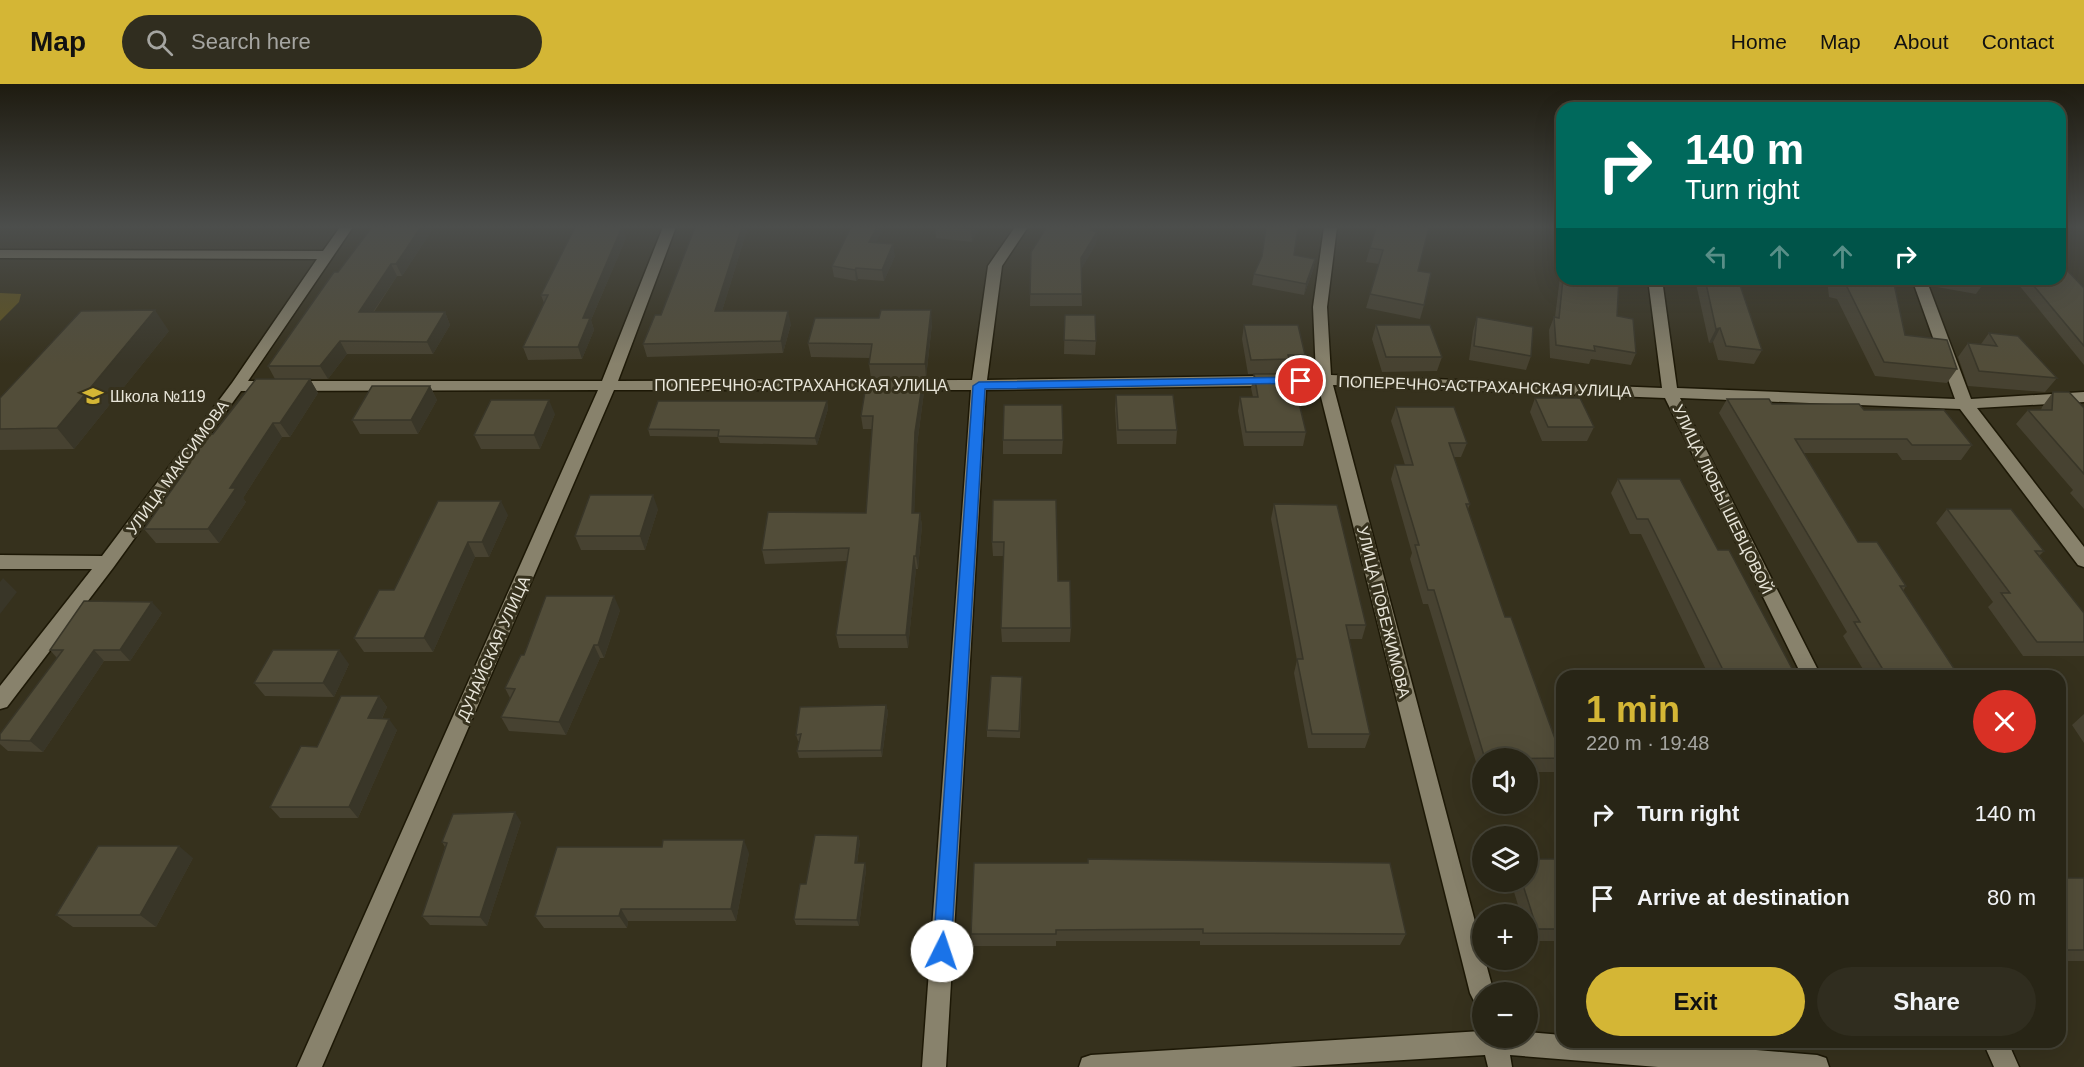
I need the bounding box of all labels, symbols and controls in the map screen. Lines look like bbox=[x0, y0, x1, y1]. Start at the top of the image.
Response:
search box bbox=[122, 15, 542, 69]
text: Map bbox=[30, 26, 86, 57]
icon: search bbox=[143, 26, 176, 59]
text: Search here bbox=[191, 29, 311, 54]
text: Home bbox=[1731, 30, 1787, 53]
text: Map bbox=[1820, 30, 1861, 53]
text: About bbox=[1894, 30, 1949, 53]
text: Contact bbox=[1982, 30, 2054, 53]
icon: right bbox=[1586, 126, 1664, 204]
text: 140 m bbox=[1685, 126, 1804, 173]
text: Turn right bbox=[1685, 175, 1800, 205]
icon: left bbox=[1700, 240, 1733, 273]
icon: ahead bbox=[1763, 240, 1796, 273]
icon: ahead bbox=[1826, 240, 1859, 273]
icon: right bbox=[1889, 240, 1922, 273]
pin bbox=[1275, 355, 1326, 406]
icon: arrive bbox=[1284, 364, 1317, 397]
street label: ПОПЕРЕЧНО-АСТРАХАНСКАЯ УЛИЦА bbox=[1338, 373, 1632, 400]
street label: ПОПЕРЕЧНО-АСТРАХАНСКАЯ УЛИЦА bbox=[654, 377, 948, 394]
school or university icon: Школа №119 bbox=[81, 384, 105, 408]
place label: Школа №119 bbox=[110, 388, 206, 405]
street label: УЛИЦА МАКСИМОВА bbox=[123, 397, 232, 538]
street label: УЛИЦА ЛЮБЫ ШЕВЦОВОЙ bbox=[1669, 401, 1777, 597]
street label: УЛИЦА ПОБЕЖИМОВА bbox=[1354, 524, 1413, 700]
street label: ДУНАЙСКАЯ УЛИЦА bbox=[453, 573, 533, 723]
text: 1 min bbox=[1586, 689, 1680, 730]
button: close bbox=[1973, 690, 2036, 753]
text: 220 m · 19:48 bbox=[1586, 732, 1709, 754]
map controls bbox=[1472, 748, 1538, 1048]
button: sound bbox=[1472, 748, 1538, 814]
icon: right bbox=[1586, 798, 1619, 831]
text: Turn right bbox=[1637, 801, 1739, 826]
text: 140 m bbox=[1975, 801, 2036, 826]
button: layers bbox=[1472, 826, 1538, 892]
icon: arrive bbox=[1586, 882, 1619, 915]
text: Arrive at destination bbox=[1637, 885, 1850, 910]
text: 80 m bbox=[1987, 885, 2036, 910]
button: + bbox=[1472, 904, 1538, 970]
position arrow bbox=[910, 919, 974, 983]
button: Exit bbox=[1586, 967, 1805, 1036]
button: Share bbox=[1817, 967, 2036, 1036]
button: − bbox=[1472, 982, 1538, 1048]

